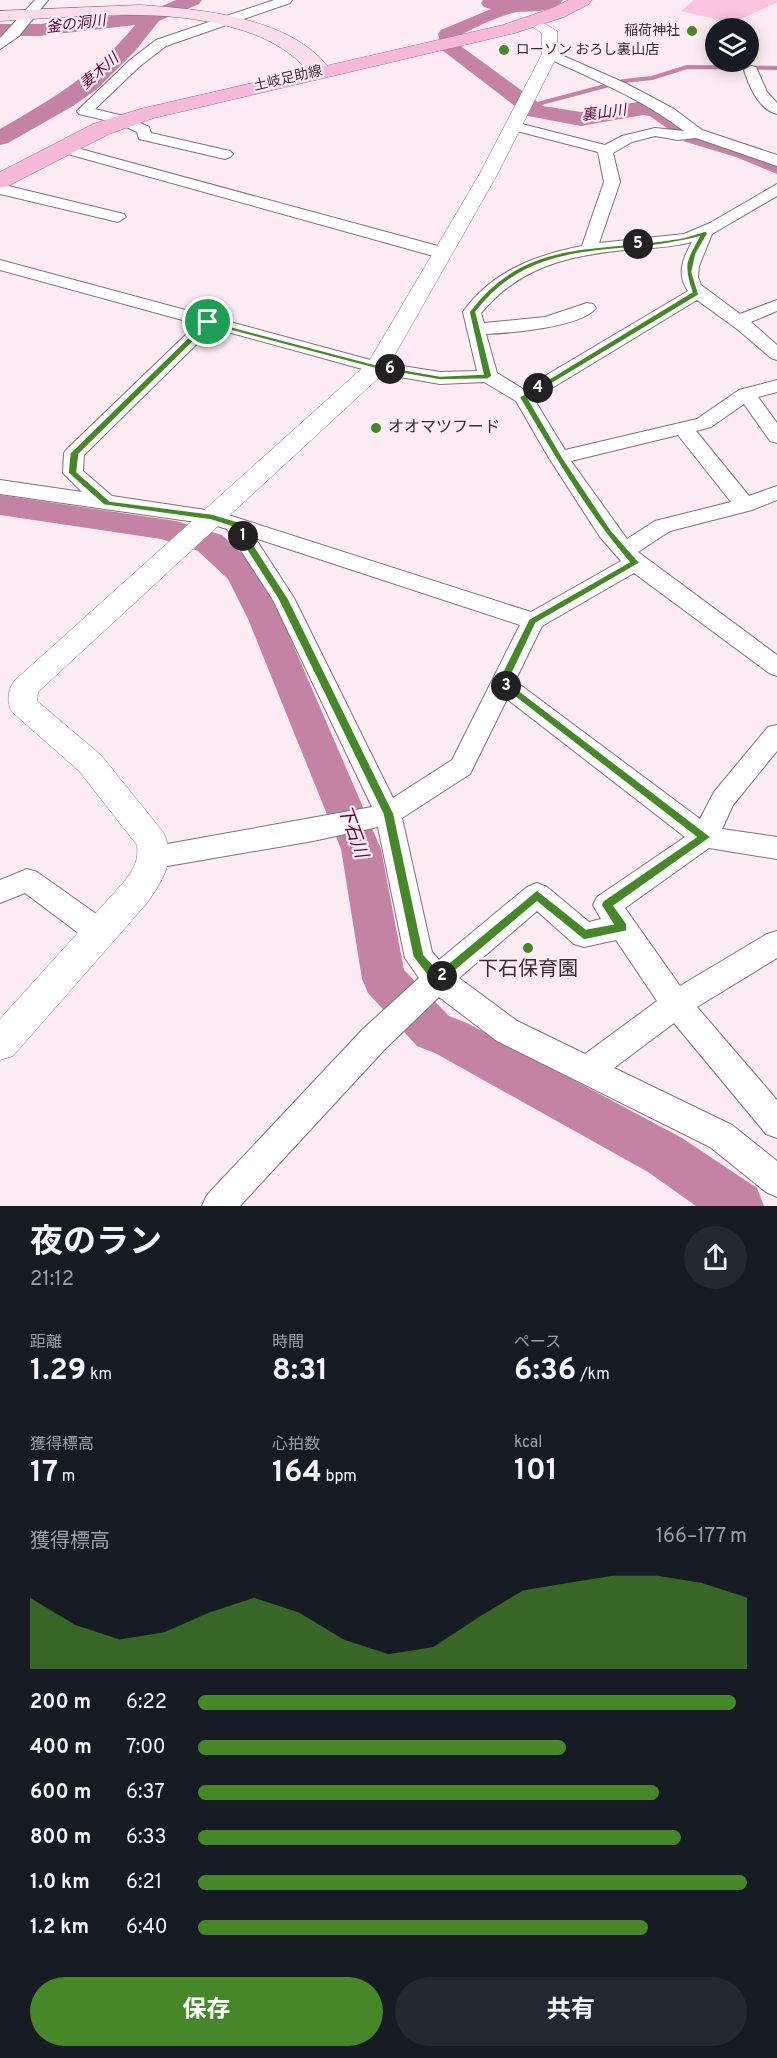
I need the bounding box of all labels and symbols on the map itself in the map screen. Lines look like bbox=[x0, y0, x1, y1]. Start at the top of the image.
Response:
water label: 釜の洞川 bbox=[45, 12, 109, 38]
place label: 稲荷神社 bbox=[624, 23, 680, 40]
marker: 稲荷神社 bbox=[685, 24, 699, 38]
place label: ローソン おろし裏山店 bbox=[516, 42, 659, 59]
marker: ローソン おろし裏山店 bbox=[497, 43, 511, 57]
water label: 妻木川 bbox=[77, 49, 125, 94]
street label: 土岐足助線 bbox=[252, 63, 324, 95]
water label: 裏山川 bbox=[580, 101, 630, 127]
pin: 5 bbox=[623, 229, 653, 259]
pin bbox=[182, 296, 233, 347]
pin: 6 bbox=[375, 354, 405, 384]
pin: 4 bbox=[523, 373, 553, 403]
place label: オオマツフード bbox=[388, 418, 500, 438]
marker: オオマツフード bbox=[369, 421, 383, 435]
pin: 1 bbox=[228, 521, 258, 551]
pin: 3 bbox=[491, 671, 521, 701]
water label: 下石川 bbox=[332, 803, 373, 863]
marker: 下石保育園 bbox=[521, 941, 535, 955]
place label: 下石保育園 bbox=[478, 957, 578, 983]
pin: 2 bbox=[427, 961, 457, 991]

